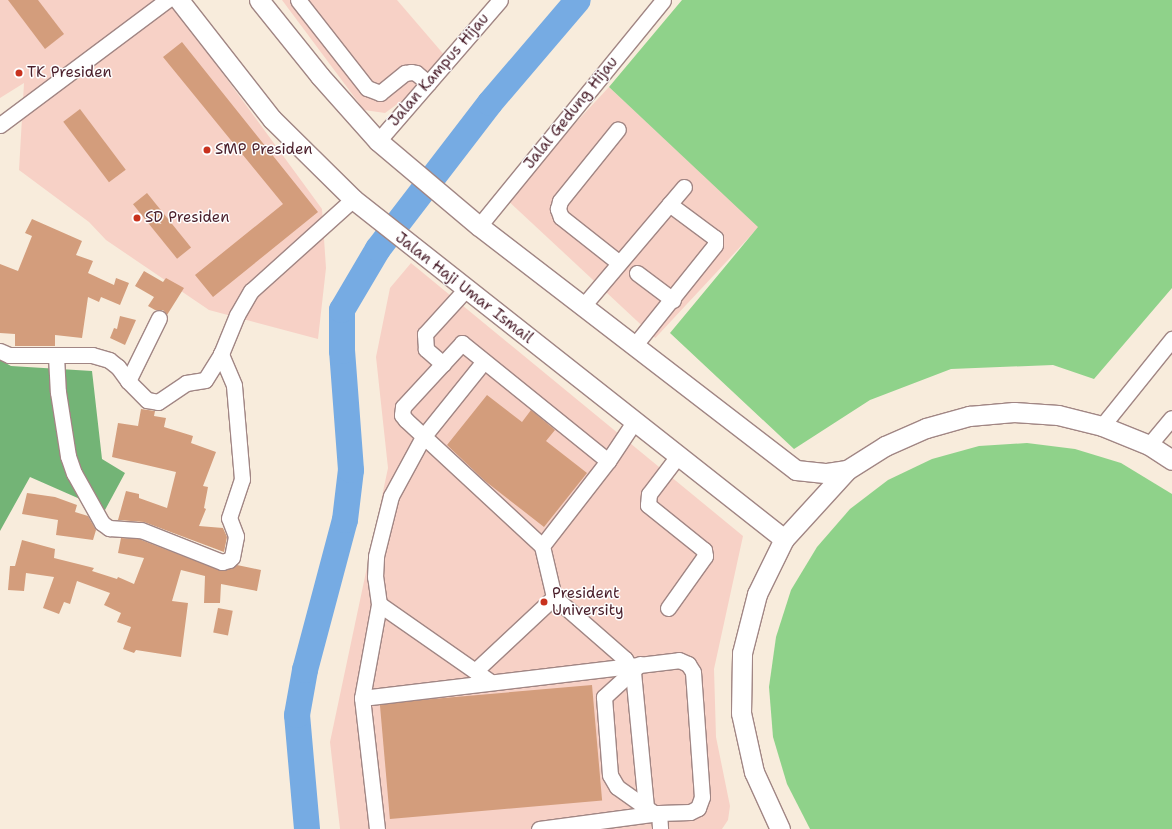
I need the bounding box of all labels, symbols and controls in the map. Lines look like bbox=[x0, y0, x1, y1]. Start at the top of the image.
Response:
street label: Jalan Kampus Hijau bbox=[385, 10, 493, 130]
street label: Jalal Gedung Hijau bbox=[520, 53, 622, 173]
place label: TK Presiden bbox=[27, 64, 112, 82]
marker: TK Presiden bbox=[14, 68, 24, 78]
place label: SMP Presiden bbox=[215, 141, 312, 159]
marker: SMP Presiden bbox=[202, 145, 212, 155]
place label: SD Presiden bbox=[145, 209, 229, 227]
marker: SD Presiden bbox=[132, 213, 142, 223]
street label: Jalan Haji Umar Ismail bbox=[392, 229, 536, 347]
place label: President University bbox=[552, 584, 624, 619]
marker: President University bbox=[539, 597, 549, 607]

